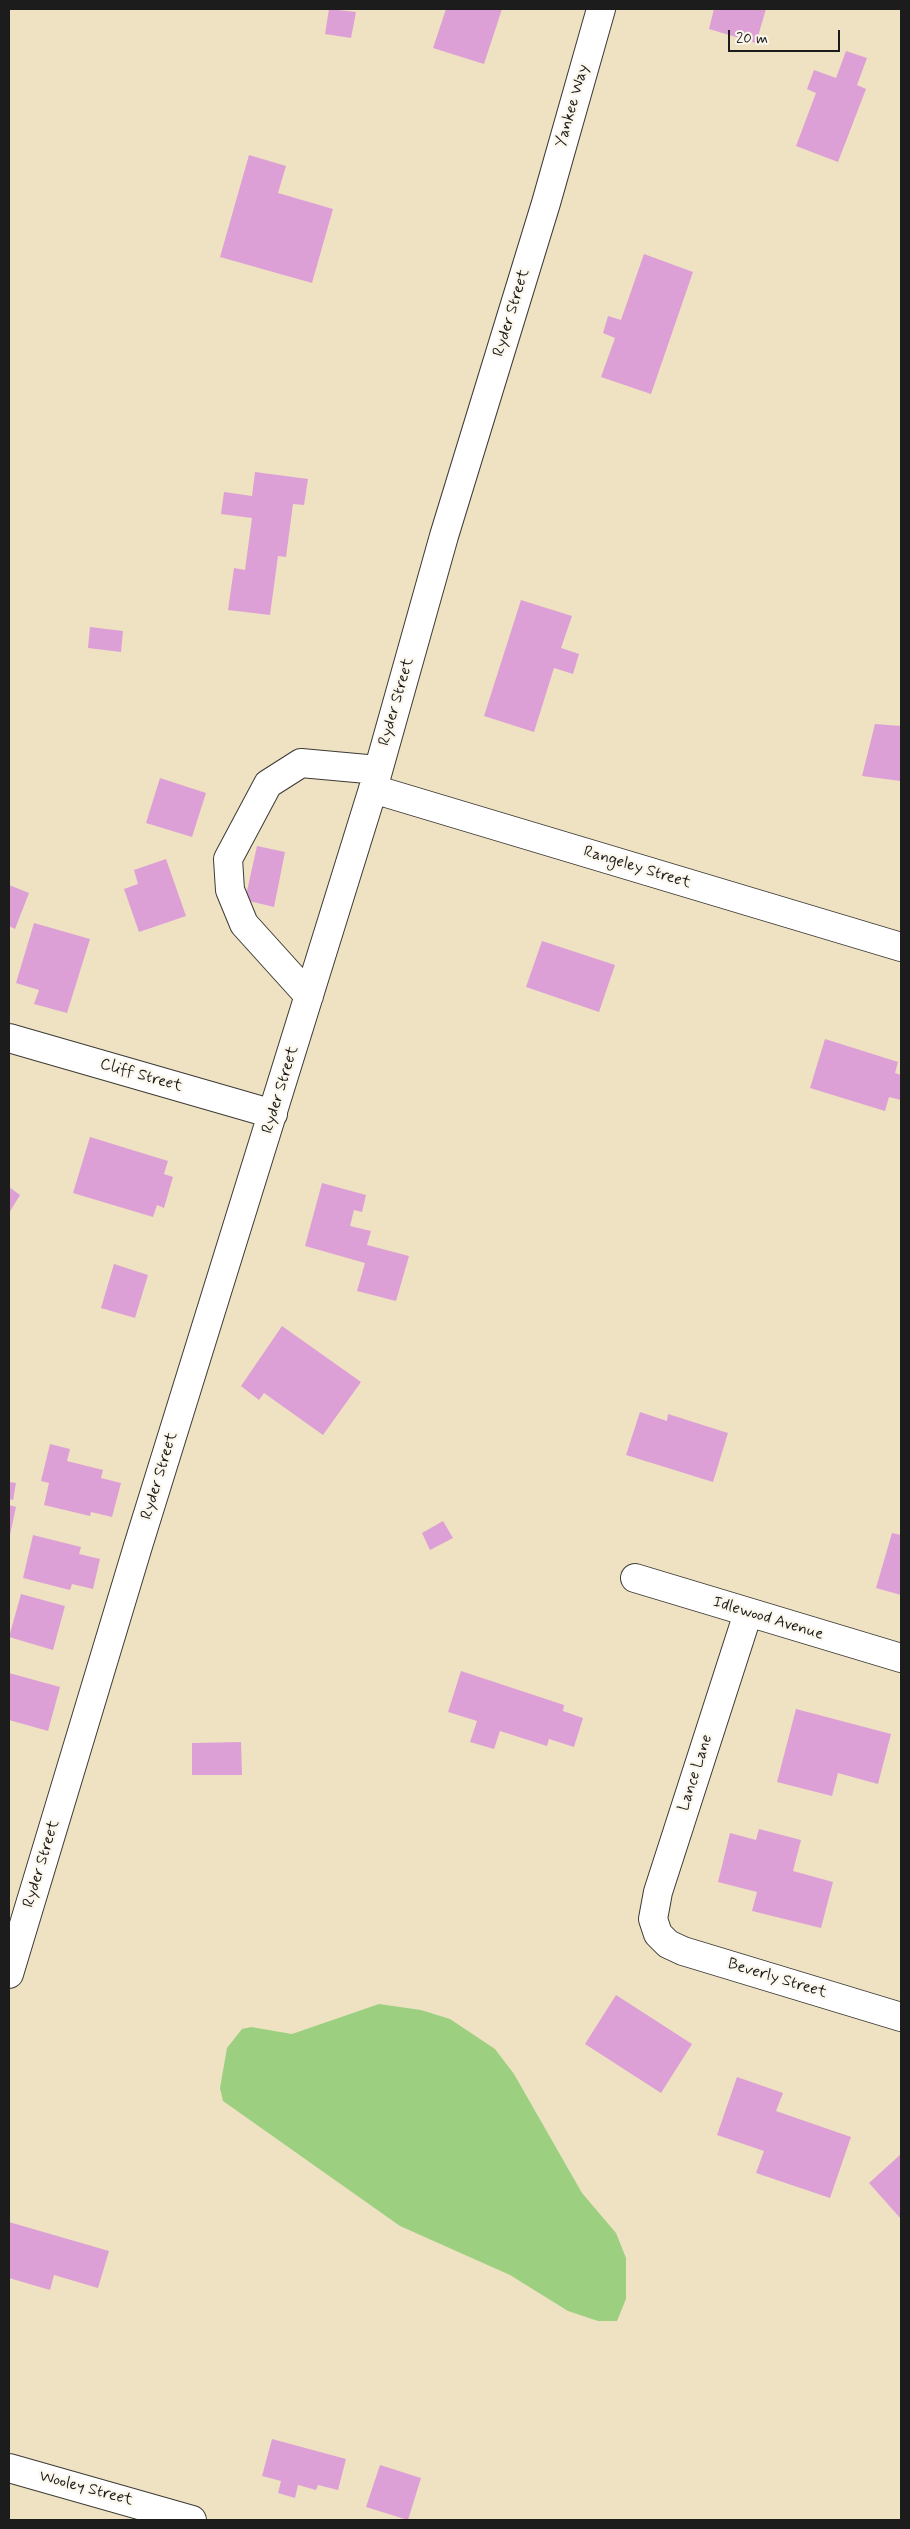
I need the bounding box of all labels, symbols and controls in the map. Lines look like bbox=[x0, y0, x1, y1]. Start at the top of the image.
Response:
scale bar bbox=[730, 20, 842, 52]
text: 20 m bbox=[736, 29, 768, 49]
street label: Yankee Way bbox=[552, 62, 594, 150]
street label: Ryder Street bbox=[490, 267, 534, 359]
street label: Ryder Street bbox=[375, 656, 419, 748]
street label: Rangeley Street bbox=[581, 843, 693, 893]
street label: Ryder Street bbox=[259, 1044, 303, 1136]
street label: Cliff Street bbox=[98, 1055, 184, 1097]
street label: Ryder Street bbox=[138, 1430, 182, 1522]
street label: Idlewood Avenue bbox=[711, 1593, 825, 1645]
street label: Lance Lane bbox=[675, 1732, 717, 1814]
street label: Ryder Street bbox=[20, 1818, 64, 1910]
street label: Beverly Street bbox=[725, 1955, 829, 2003]
street label: Wooley Street bbox=[37, 2467, 135, 2511]

